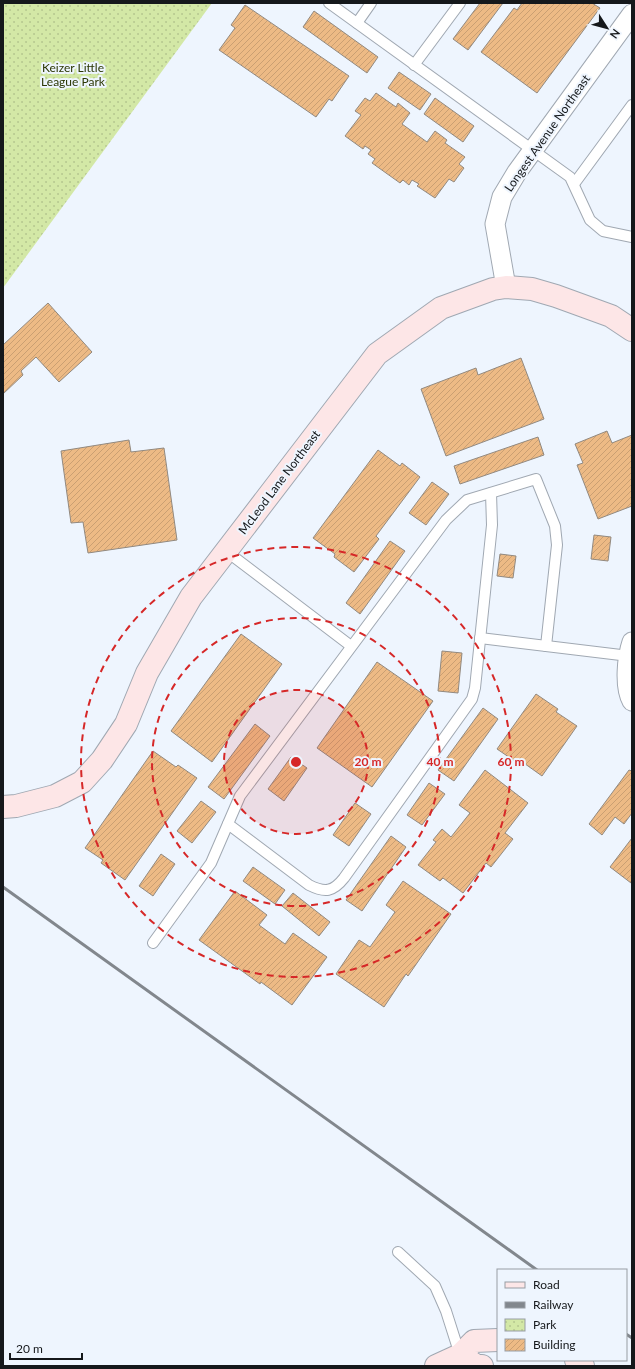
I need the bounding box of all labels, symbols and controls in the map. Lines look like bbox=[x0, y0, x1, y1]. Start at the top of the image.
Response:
north arrow bbox=[587, 8, 627, 48]
text: N bbox=[608, 27, 623, 41]
park label: Keizer Little League Park bbox=[41, 60, 106, 89]
street label: Longest Avenue Northeast bbox=[501, 71, 594, 194]
street label: McLeod Lane Northeast bbox=[235, 426, 323, 537]
text: 20 m bbox=[355, 754, 381, 769]
text: 40 m bbox=[427, 754, 453, 769]
text: 60 m bbox=[498, 754, 524, 769]
centre of rings bbox=[289, 755, 303, 769]
legend bbox=[497, 1269, 627, 1361]
text: Road bbox=[533, 1277, 560, 1292]
text: Railway bbox=[533, 1297, 574, 1312]
text: Park bbox=[533, 1317, 557, 1332]
scale bar bbox=[10, 1335, 82, 1361]
text: Building bbox=[533, 1337, 576, 1352]
text: 20 m bbox=[16, 1341, 43, 1356]

